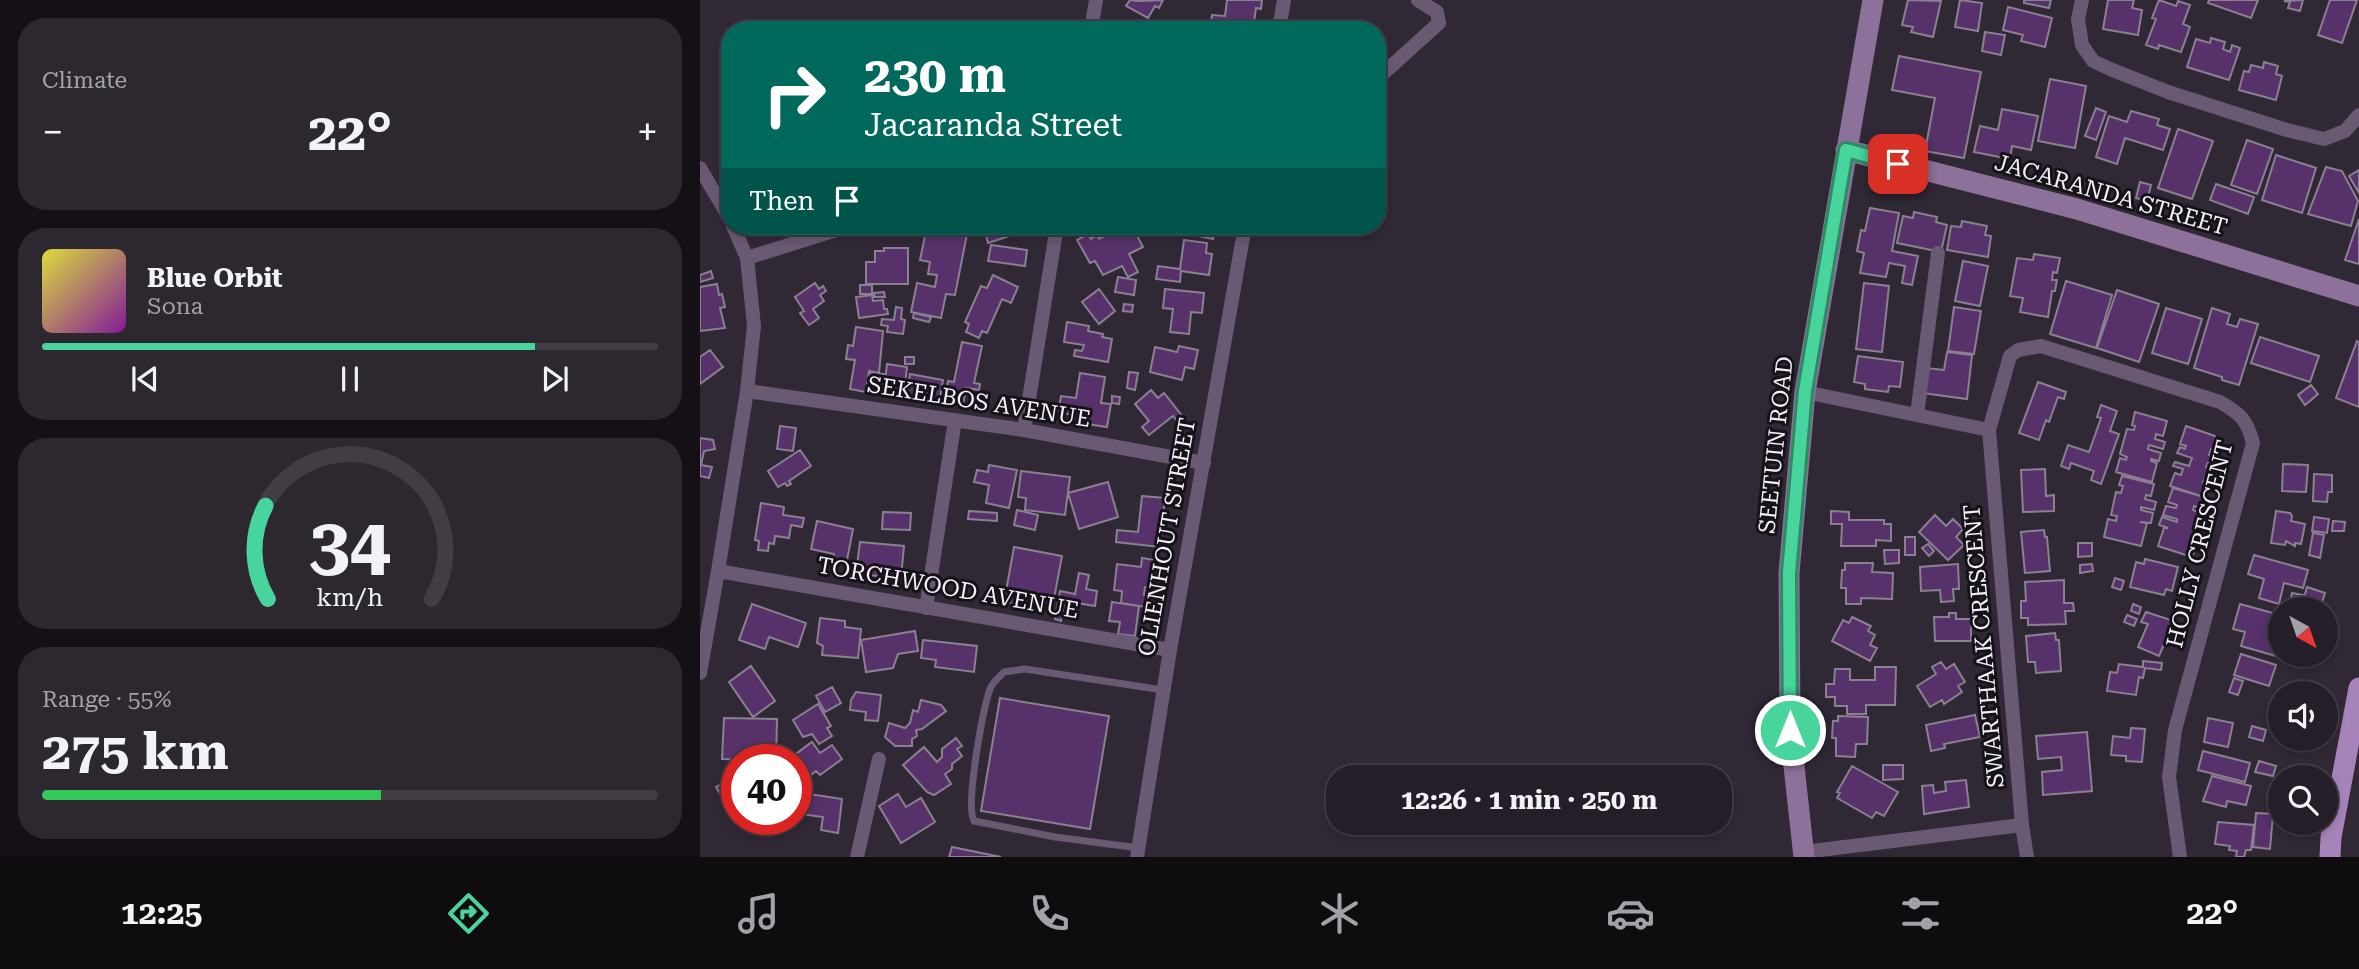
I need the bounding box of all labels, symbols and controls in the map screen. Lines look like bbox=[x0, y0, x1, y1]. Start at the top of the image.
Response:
text: 230 m bbox=[864, 47, 1006, 104]
icon: right bbox=[749, 49, 840, 140]
text: Climate bbox=[42, 67, 127, 94]
text: 22° bbox=[308, 102, 392, 163]
text: Jacaranda Street bbox=[864, 106, 1122, 144]
text: − bbox=[42, 110, 63, 154]
text: + bbox=[637, 110, 658, 154]
pin bbox=[1868, 134, 1928, 194]
icon: arrive bbox=[1879, 145, 1917, 183]
street label: JACARANDA STREET bbox=[1992, 149, 2230, 241]
icon: arrive bbox=[828, 182, 866, 220]
text: Then bbox=[749, 186, 814, 216]
text: Blue Orbit bbox=[147, 263, 283, 293]
text: Sona bbox=[147, 293, 203, 320]
street label: SEETUIN ROAD bbox=[1753, 355, 1799, 535]
icon: previous bbox=[126, 360, 164, 398]
icon: pause bbox=[331, 360, 369, 398]
icon: next bbox=[536, 360, 574, 398]
street label: SEKELBOS AVENUE bbox=[865, 371, 1093, 433]
street label: OLIENHOUT STREET bbox=[1133, 416, 1201, 658]
street label: HOLLY CRESCENT bbox=[2161, 438, 2239, 650]
text: 34 bbox=[309, 503, 391, 588]
street label: SWARTHAAK CRESCENT bbox=[1958, 503, 2010, 789]
street label: TORCHWOOD AVENUE bbox=[815, 552, 1081, 624]
text: km/h bbox=[317, 583, 383, 612]
north arrow bbox=[2268, 597, 2338, 667]
map controls bbox=[2268, 597, 2338, 835]
button: sound bbox=[2268, 681, 2338, 751]
text: Range · 55% bbox=[42, 686, 171, 713]
position arrow bbox=[1753, 693, 1827, 767]
text: 275 km bbox=[42, 721, 229, 782]
speed limit sign: 40 bbox=[721, 744, 812, 835]
button: search bbox=[2268, 765, 2338, 835]
text: 12:26 · 1 min · 250 m bbox=[1401, 785, 1657, 815]
icon: directions bbox=[444, 889, 493, 938]
icon: music bbox=[734, 889, 783, 938]
icon: phone bbox=[1025, 889, 1074, 938]
icon: climate bbox=[1315, 889, 1364, 938]
icon: car bbox=[1606, 889, 1655, 938]
icon: filters bbox=[1896, 889, 1945, 938]
text: 12:25 bbox=[121, 894, 202, 932]
text: 22° bbox=[2186, 894, 2238, 932]

